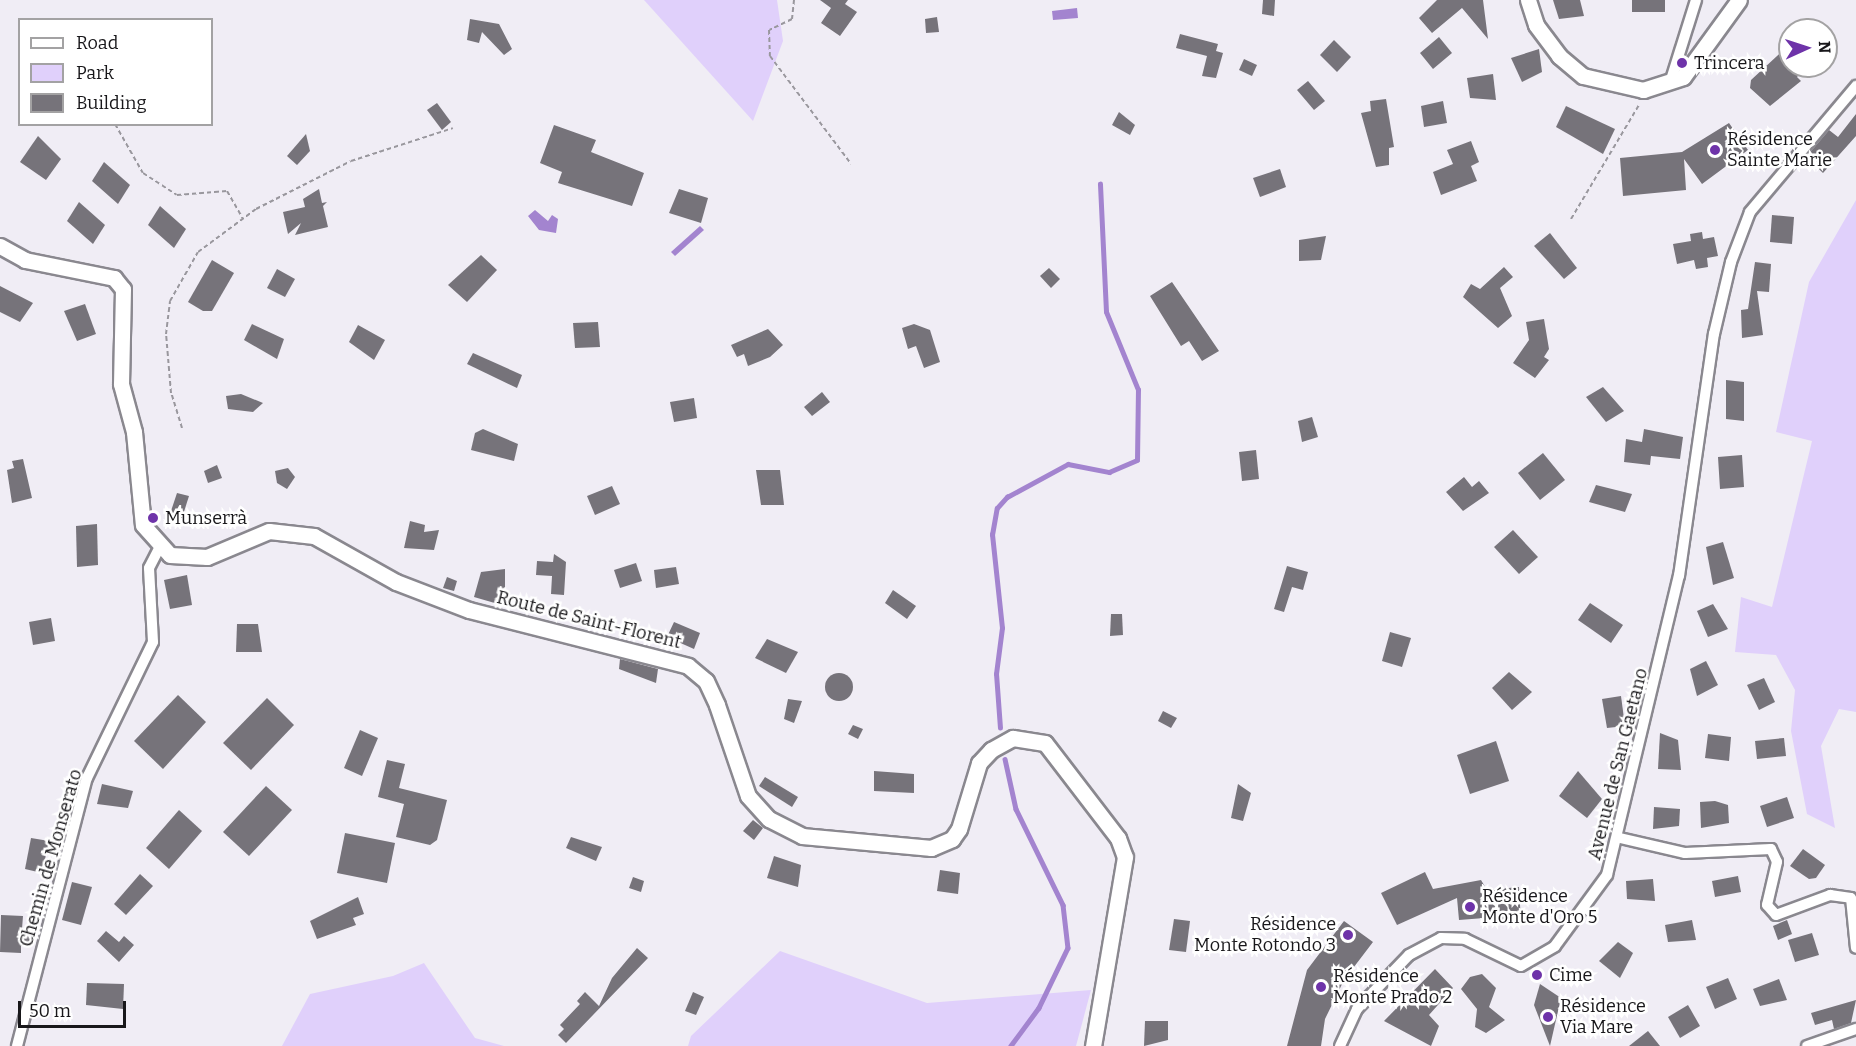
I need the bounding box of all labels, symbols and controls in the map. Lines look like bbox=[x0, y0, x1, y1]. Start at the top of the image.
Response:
legend bbox=[18, 18, 213, 126]
north arrow bbox=[1778, 18, 1838, 78]
text: Road bbox=[76, 32, 118, 54]
text: N bbox=[1815, 40, 1834, 54]
place label: Trincera bbox=[1694, 52, 1765, 74]
marker: Trincera bbox=[1675, 56, 1689, 70]
text: Park bbox=[76, 62, 114, 84]
text: Building bbox=[76, 92, 147, 114]
place label: Résidence Sainte Marie bbox=[1727, 129, 1832, 172]
marker: Résidence Sainte Marie bbox=[1708, 143, 1722, 157]
place label: Munserrà bbox=[165, 507, 247, 529]
marker: Munserrà bbox=[146, 511, 160, 525]
street label: Route de Saint-Florent bbox=[495, 587, 683, 653]
street label: Avenue de San Gaetano bbox=[1584, 666, 1652, 862]
street label: Chemin de Monserato bbox=[15, 767, 87, 949]
place label: Résidence Monte d'Oro 5 bbox=[1482, 886, 1597, 928]
marker: Résidence Monte d'Oro 5 bbox=[1463, 900, 1477, 914]
place label: Résidence Monte Rotondo 3 bbox=[1194, 914, 1336, 956]
marker: Résidence Monte Rotondo 3 bbox=[1341, 928, 1355, 942]
place label: Cime bbox=[1549, 964, 1592, 986]
place label: Résidence Monte Prado 2 bbox=[1333, 966, 1452, 1008]
marker: Cime bbox=[1530, 968, 1544, 982]
marker: Résidence Monte Prado 2 bbox=[1314, 980, 1328, 994]
scale bar bbox=[21, 989, 129, 1027]
place label: Résidence Via Mare bbox=[1560, 996, 1646, 1038]
text: 50 m bbox=[29, 1000, 71, 1022]
marker: Résidence Via Mare bbox=[1541, 1010, 1555, 1024]

